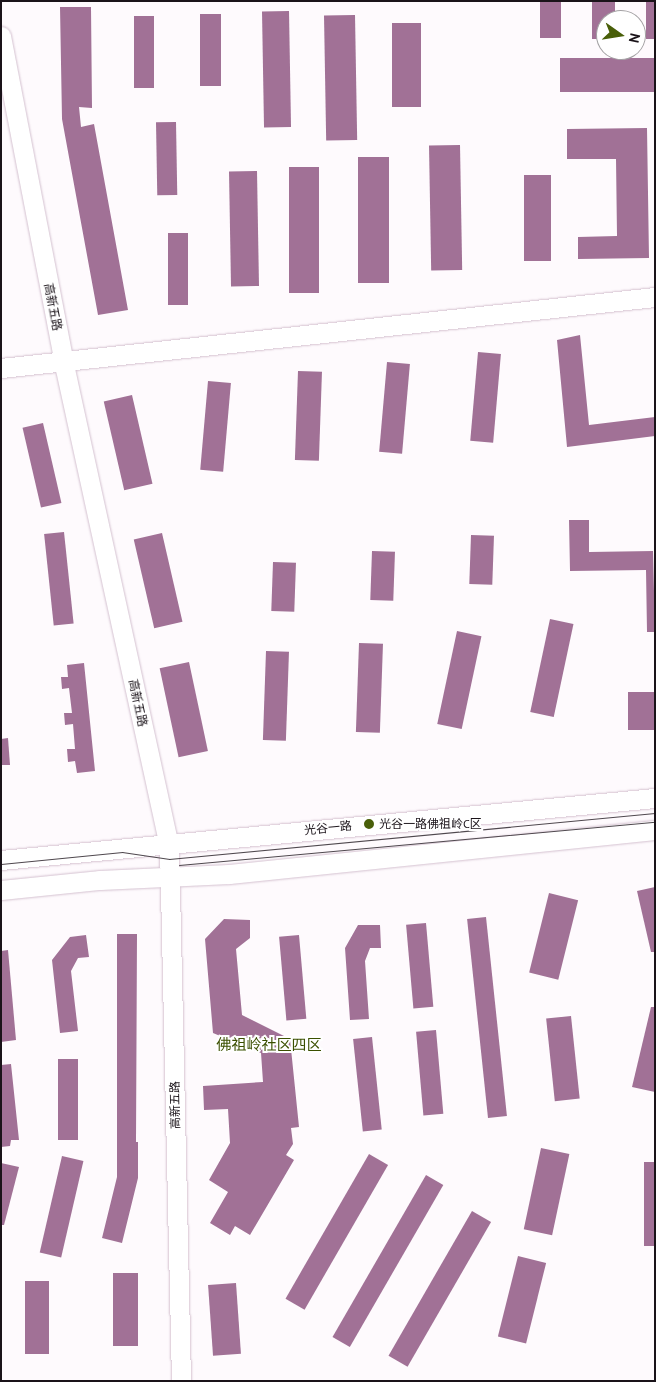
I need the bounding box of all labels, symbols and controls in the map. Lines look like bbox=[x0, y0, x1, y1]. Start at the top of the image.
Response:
north arrow bbox=[596, 10, 646, 60]
text: N bbox=[625, 32, 644, 45]
street label: 高新五路 bbox=[41, 282, 65, 332]
street label: 高新五路 bbox=[126, 678, 150, 728]
place label: 光谷一路佛祖岭C区 bbox=[379, 817, 482, 831]
street label: 光谷一路 bbox=[303, 818, 353, 838]
marker: 光谷一路佛祖岭C区 bbox=[363, 818, 375, 830]
district label: 佛祖岭社区四区 bbox=[217, 1036, 321, 1054]
street label: 高新五路 bbox=[167, 1081, 183, 1129]

